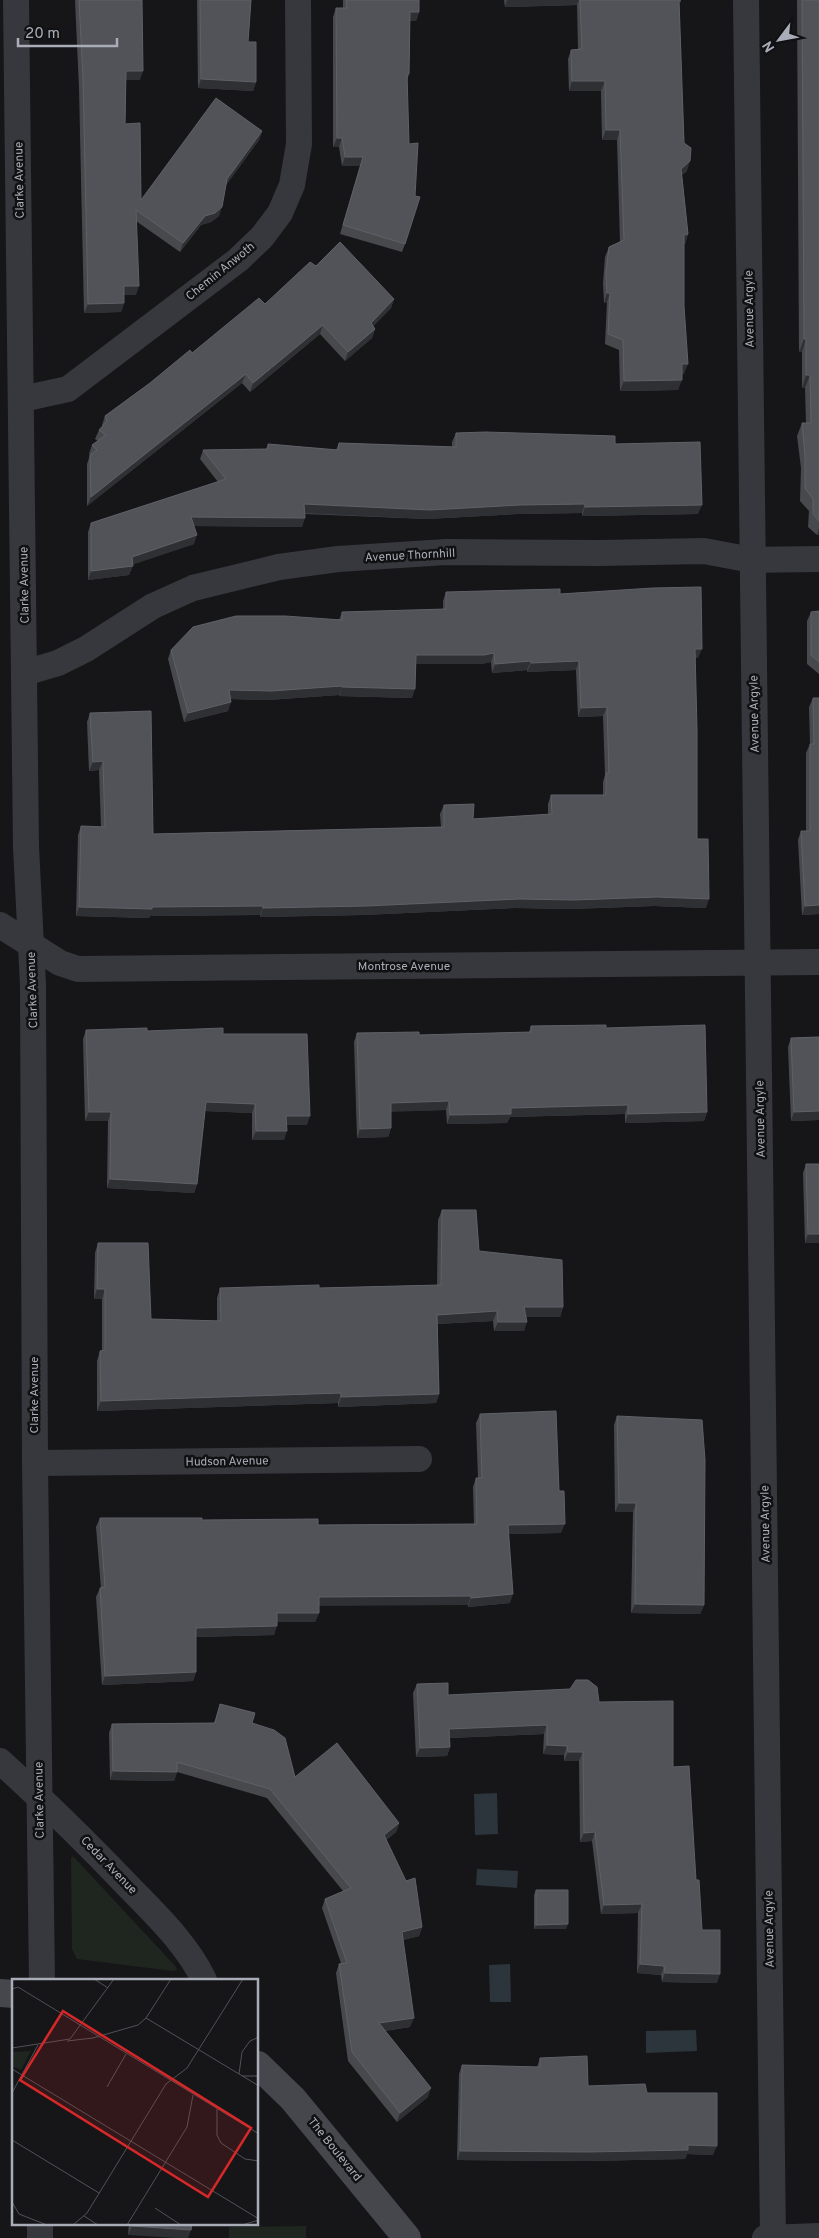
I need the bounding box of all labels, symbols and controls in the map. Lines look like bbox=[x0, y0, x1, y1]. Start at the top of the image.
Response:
scale bar bbox=[18, 15, 116, 47]
north arrow bbox=[754, 15, 804, 65]
text: 20 m bbox=[25, 25, 60, 44]
text: N bbox=[759, 37, 779, 55]
street label: Clarke Avenue bbox=[11, 141, 29, 219]
street label: Chemin Anwoth bbox=[183, 239, 258, 305]
street label: Avenue Argyle bbox=[741, 270, 759, 348]
street label: Clarke Avenue bbox=[16, 546, 34, 624]
street label: Avenue Thornhill bbox=[364, 546, 456, 566]
street label: Avenue Argyle bbox=[746, 675, 764, 753]
street label: Clarke Avenue bbox=[24, 951, 42, 1029]
street label: Montrose Avenue bbox=[358, 959, 450, 975]
street label: Avenue Argyle bbox=[752, 1080, 770, 1158]
street label: Clarke Avenue bbox=[27, 1357, 43, 1433]
street label: Hudson Avenue bbox=[185, 1453, 269, 1471]
street label: Avenue Argyle bbox=[757, 1485, 775, 1563]
street label: Clarke Avenue bbox=[31, 1761, 49, 1839]
street label: Cedar Avenue bbox=[77, 1833, 140, 1898]
street label: Avenue Argyle bbox=[761, 1890, 779, 1968]
inset map bbox=[12, 1979, 259, 2226]
street label: The Boulevard bbox=[304, 2114, 365, 2185]

